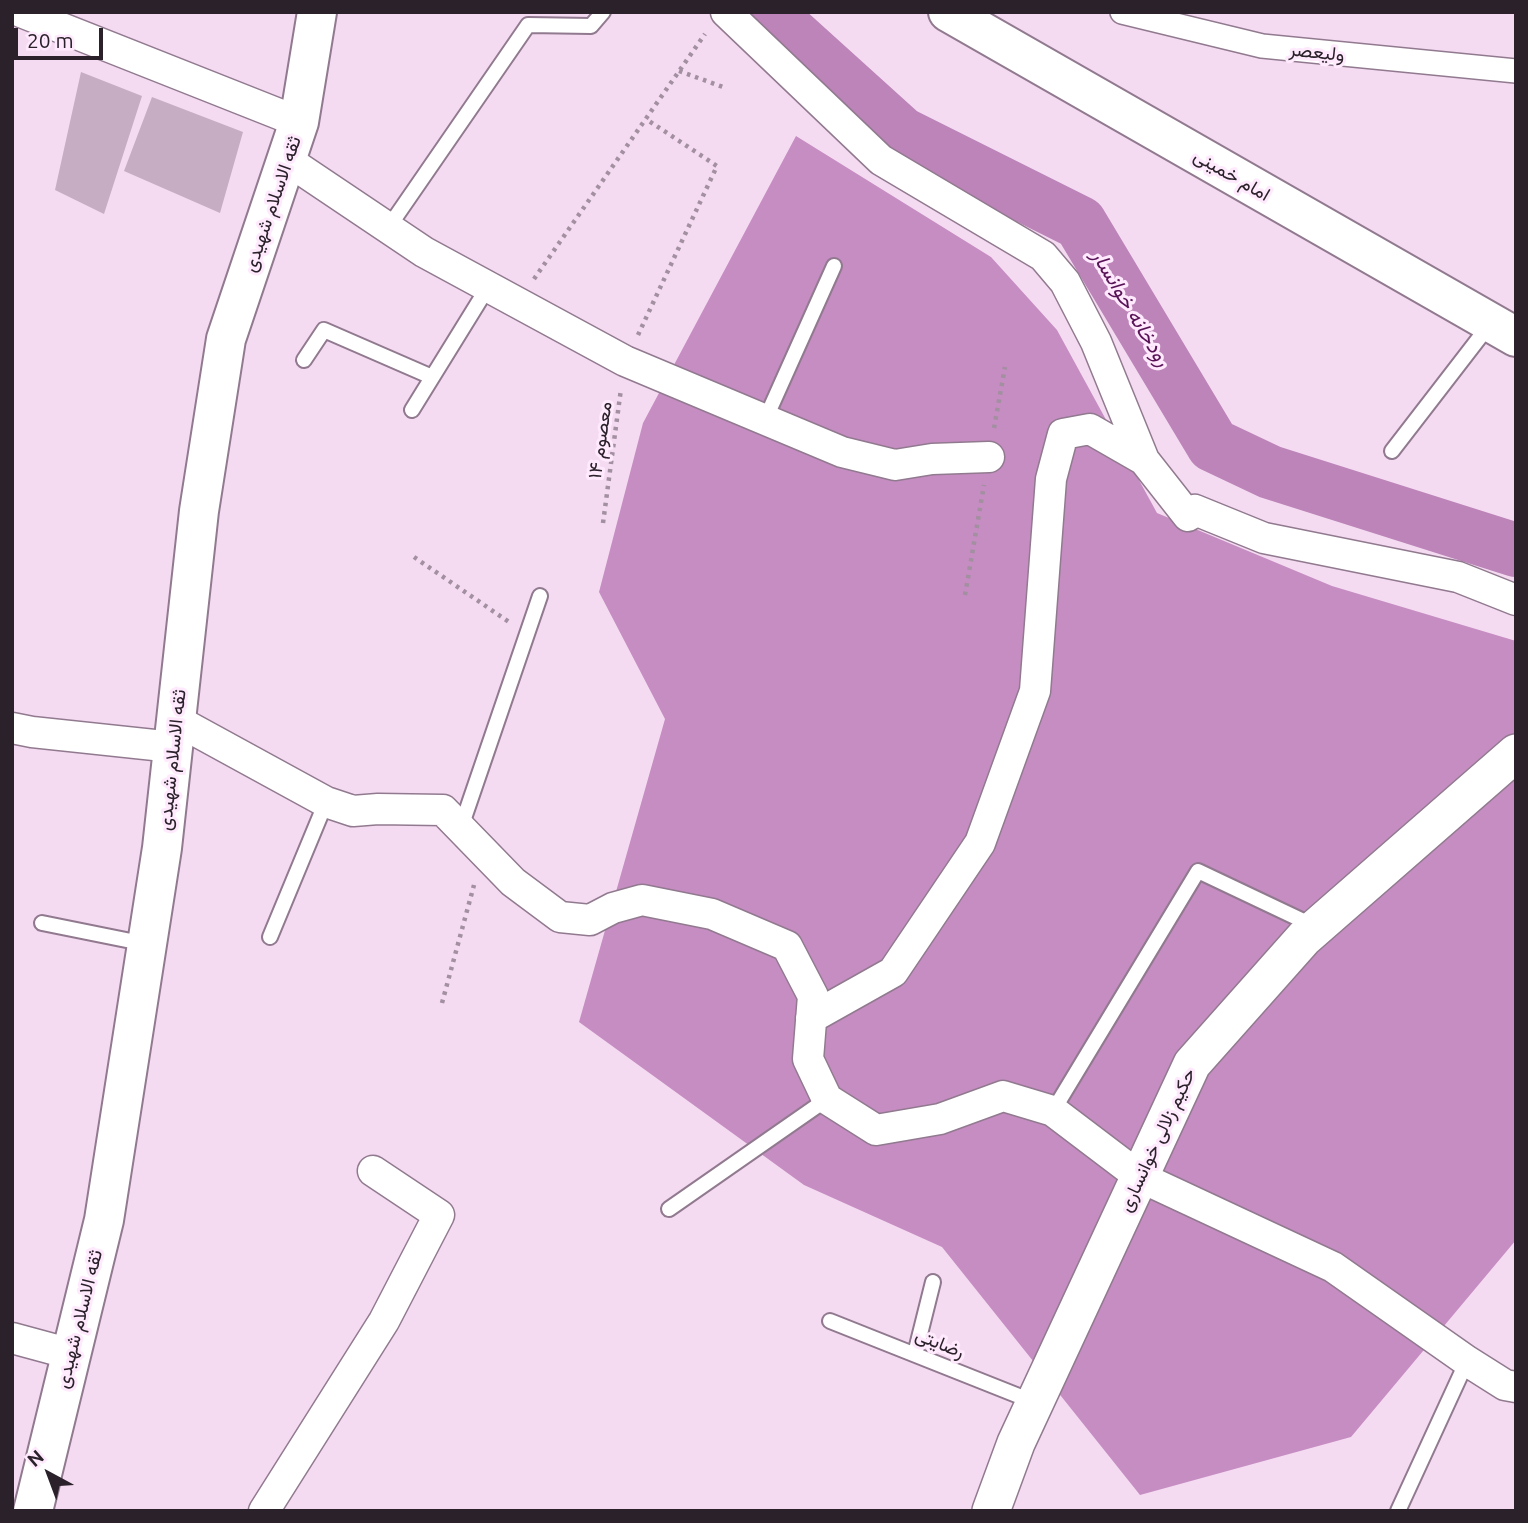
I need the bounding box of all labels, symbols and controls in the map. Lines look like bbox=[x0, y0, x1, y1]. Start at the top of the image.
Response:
scale bar bbox=[18, 14, 107, 58]
text: 20 m bbox=[27, 28, 74, 52]
street label: ولیعصر bbox=[1288, 38, 1346, 66]
street label: ثقه الاسلام شهیدی bbox=[238, 133, 306, 275]
street label: امام خمینی bbox=[1190, 144, 1274, 206]
water label: رودخانه خوانسار bbox=[1086, 245, 1176, 371]
street label: ۱۴ معصوم bbox=[583, 400, 617, 480]
street label: ثقه الاسلام شهیدی bbox=[153, 688, 191, 832]
street label: حکیم زلالی خوانساری bbox=[1114, 1065, 1200, 1215]
street label: ثقه الاسلام شهیدی bbox=[51, 1247, 107, 1391]
street label: رضایتی bbox=[912, 1323, 968, 1363]
north arrow bbox=[14, 1439, 84, 1509]
text: N bbox=[23, 1445, 48, 1471]

